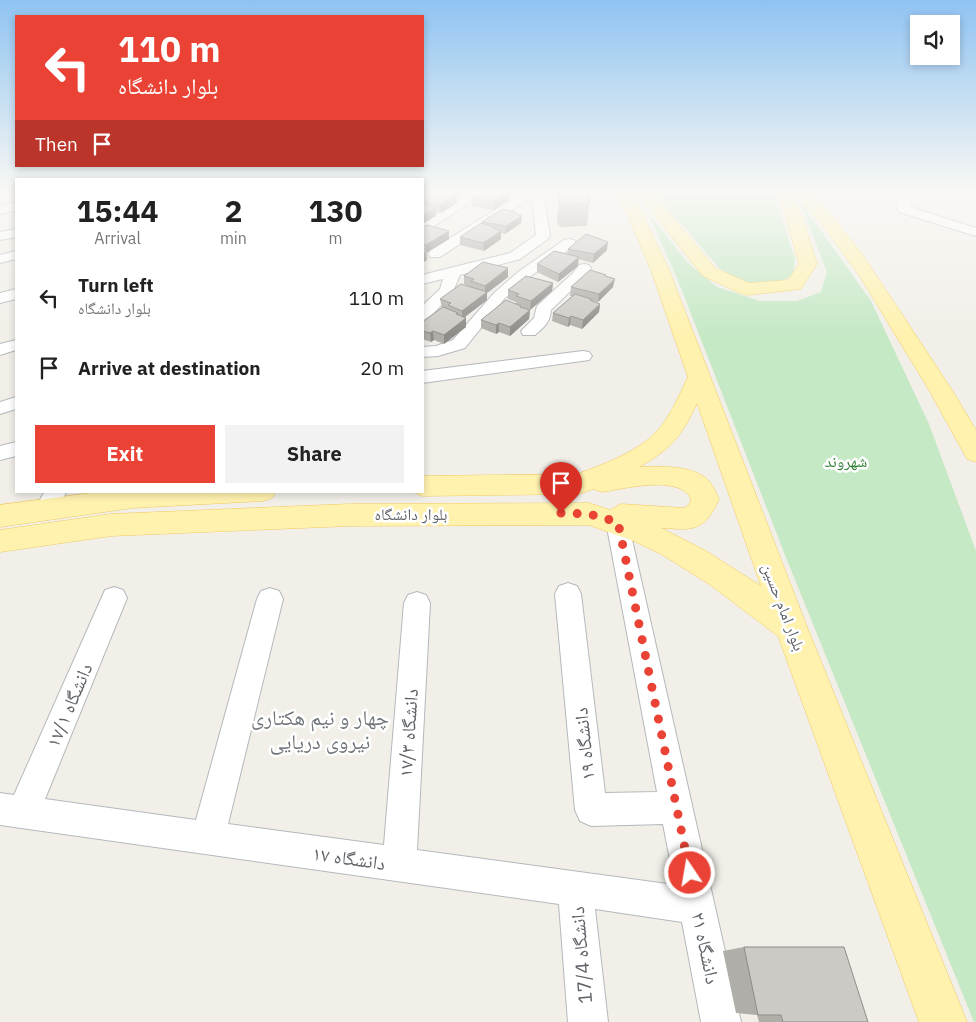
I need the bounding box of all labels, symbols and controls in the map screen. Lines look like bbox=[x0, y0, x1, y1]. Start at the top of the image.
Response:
map controls bbox=[910, 15, 960, 65]
button: sound bbox=[910, 15, 960, 65]
text: 110 m bbox=[118, 26, 221, 72]
icon: left bbox=[35, 35, 100, 100]
text: بلوار دانشگاه bbox=[118, 71, 218, 100]
icon: arrive bbox=[88, 130, 116, 158]
text: Then bbox=[35, 132, 78, 156]
text: 15:44 bbox=[77, 191, 158, 230]
text: 2 bbox=[224, 191, 242, 230]
text: 130 bbox=[308, 191, 362, 230]
text: Arrival bbox=[94, 228, 141, 248]
text: min bbox=[220, 228, 247, 248]
text: m bbox=[328, 228, 342, 248]
text: Turn left bbox=[78, 273, 154, 297]
icon: left bbox=[35, 284, 63, 312]
text: 110 m bbox=[349, 286, 404, 310]
text: بلوار دانشگاه bbox=[78, 298, 151, 318]
icon: arrive bbox=[35, 354, 63, 382]
text: Arrive at destination bbox=[78, 356, 261, 380]
text: 20 m bbox=[360, 356, 404, 380]
button: Exit bbox=[35, 425, 215, 483]
button: Share bbox=[225, 425, 404, 483]
park label: شهروند bbox=[825, 451, 867, 471]
pin bbox=[540, 462, 582, 513]
icon: arrive bbox=[547, 469, 575, 497]
street label: بلوار دانشگاه bbox=[375, 504, 447, 524]
street label: بلوار امام حسین bbox=[757, 560, 810, 654]
street label: دانشگاه ۱۷/۱ bbox=[41, 659, 97, 751]
street label: دانشگاه ۱۷/۳ bbox=[393, 688, 423, 778]
district label: چهار و نیم هکتاری نیروی دریایی bbox=[251, 703, 389, 755]
street label: دانشگاه ۱۹ bbox=[568, 706, 600, 782]
street label: دانشگاه ۱۷ bbox=[311, 841, 387, 875]
position arrow bbox=[663, 846, 715, 898]
street label: دانشگاه 17/4 bbox=[565, 905, 597, 1005]
street label: دانشگاه ۲۱ bbox=[687, 910, 725, 986]

